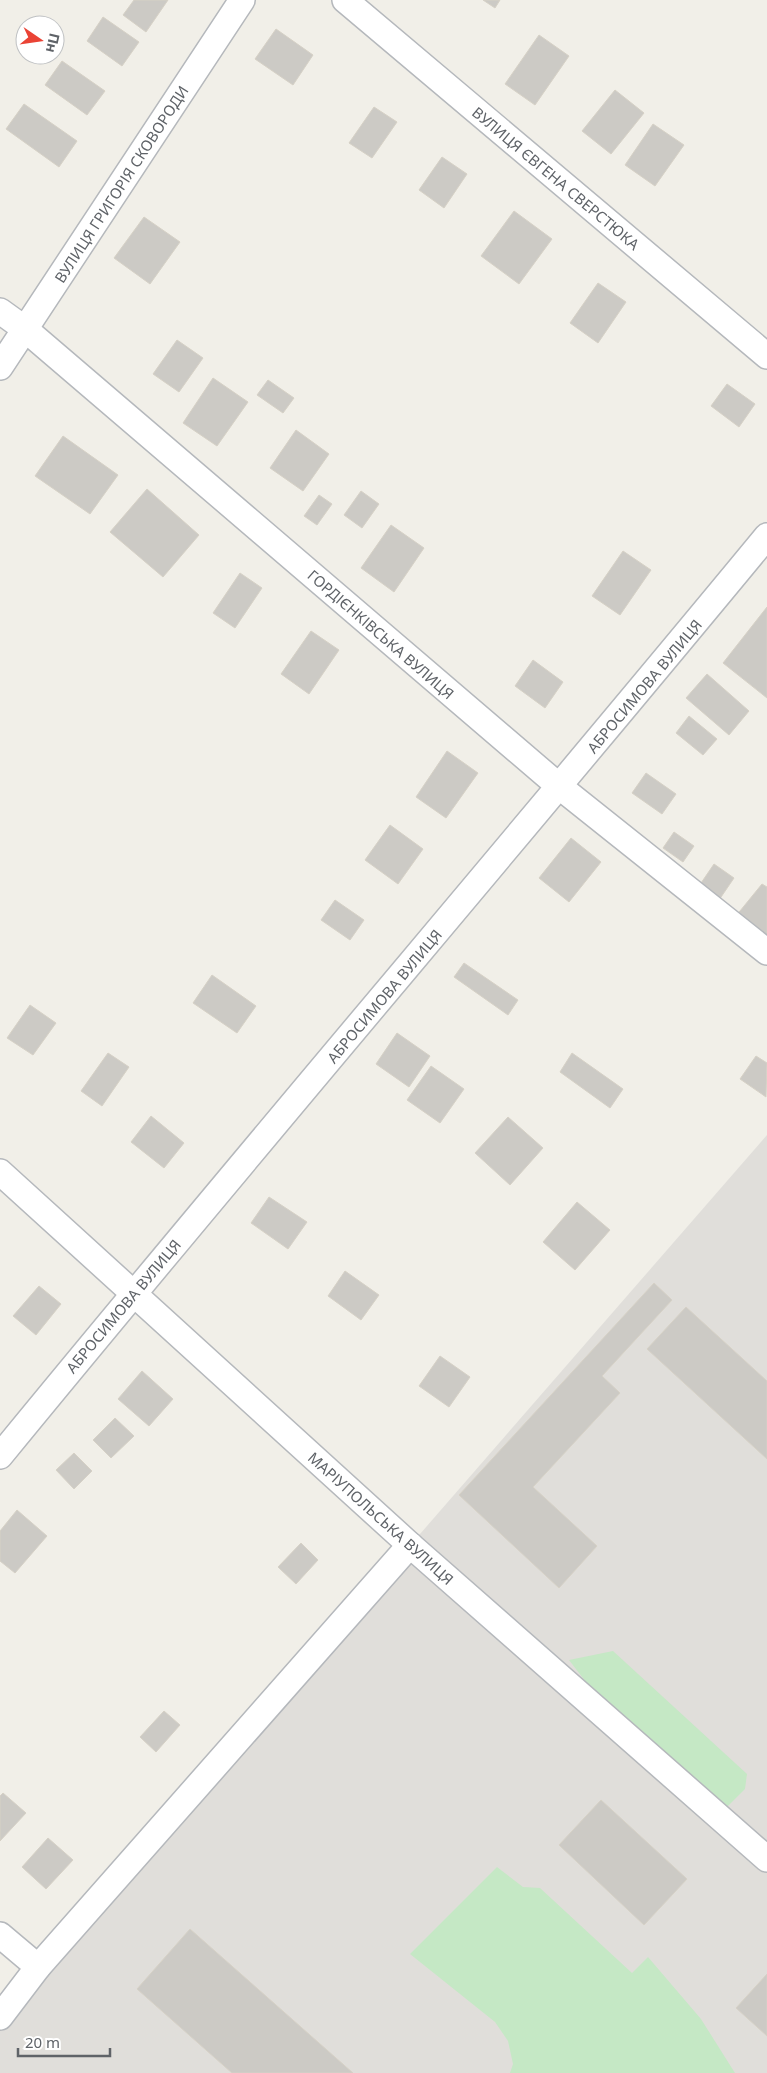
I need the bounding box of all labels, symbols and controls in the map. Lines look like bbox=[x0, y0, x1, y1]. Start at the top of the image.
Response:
north arrow bbox=[15, 15, 65, 65]
text: Пн bbox=[42, 31, 65, 55]
street label: ВУЛИЦЯ ГРИГОРІЯ СКОВОРОДИ bbox=[50, 81, 192, 287]
street label: ВУЛИЦЯ ЄВГЕНА СВЕРСТЮКА bbox=[468, 102, 644, 254]
street label: ГОРДІЄНКІВСЬКА ВУЛИЦЯ bbox=[304, 565, 458, 703]
street label: АБРОСИМОВА ВУЛИЦЯ bbox=[582, 615, 706, 757]
street label: АБРОСИМОВА ВУЛИЦЯ bbox=[322, 925, 446, 1067]
street label: АБРОСИМОВА ВУЛИЦЯ bbox=[61, 1235, 185, 1377]
street label: МАРІУПОЛЬСЬКА ВУЛИЦЯ bbox=[304, 1447, 458, 1589]
scale bar bbox=[18, 2026, 110, 2058]
text: 20 m bbox=[25, 2032, 60, 2052]

